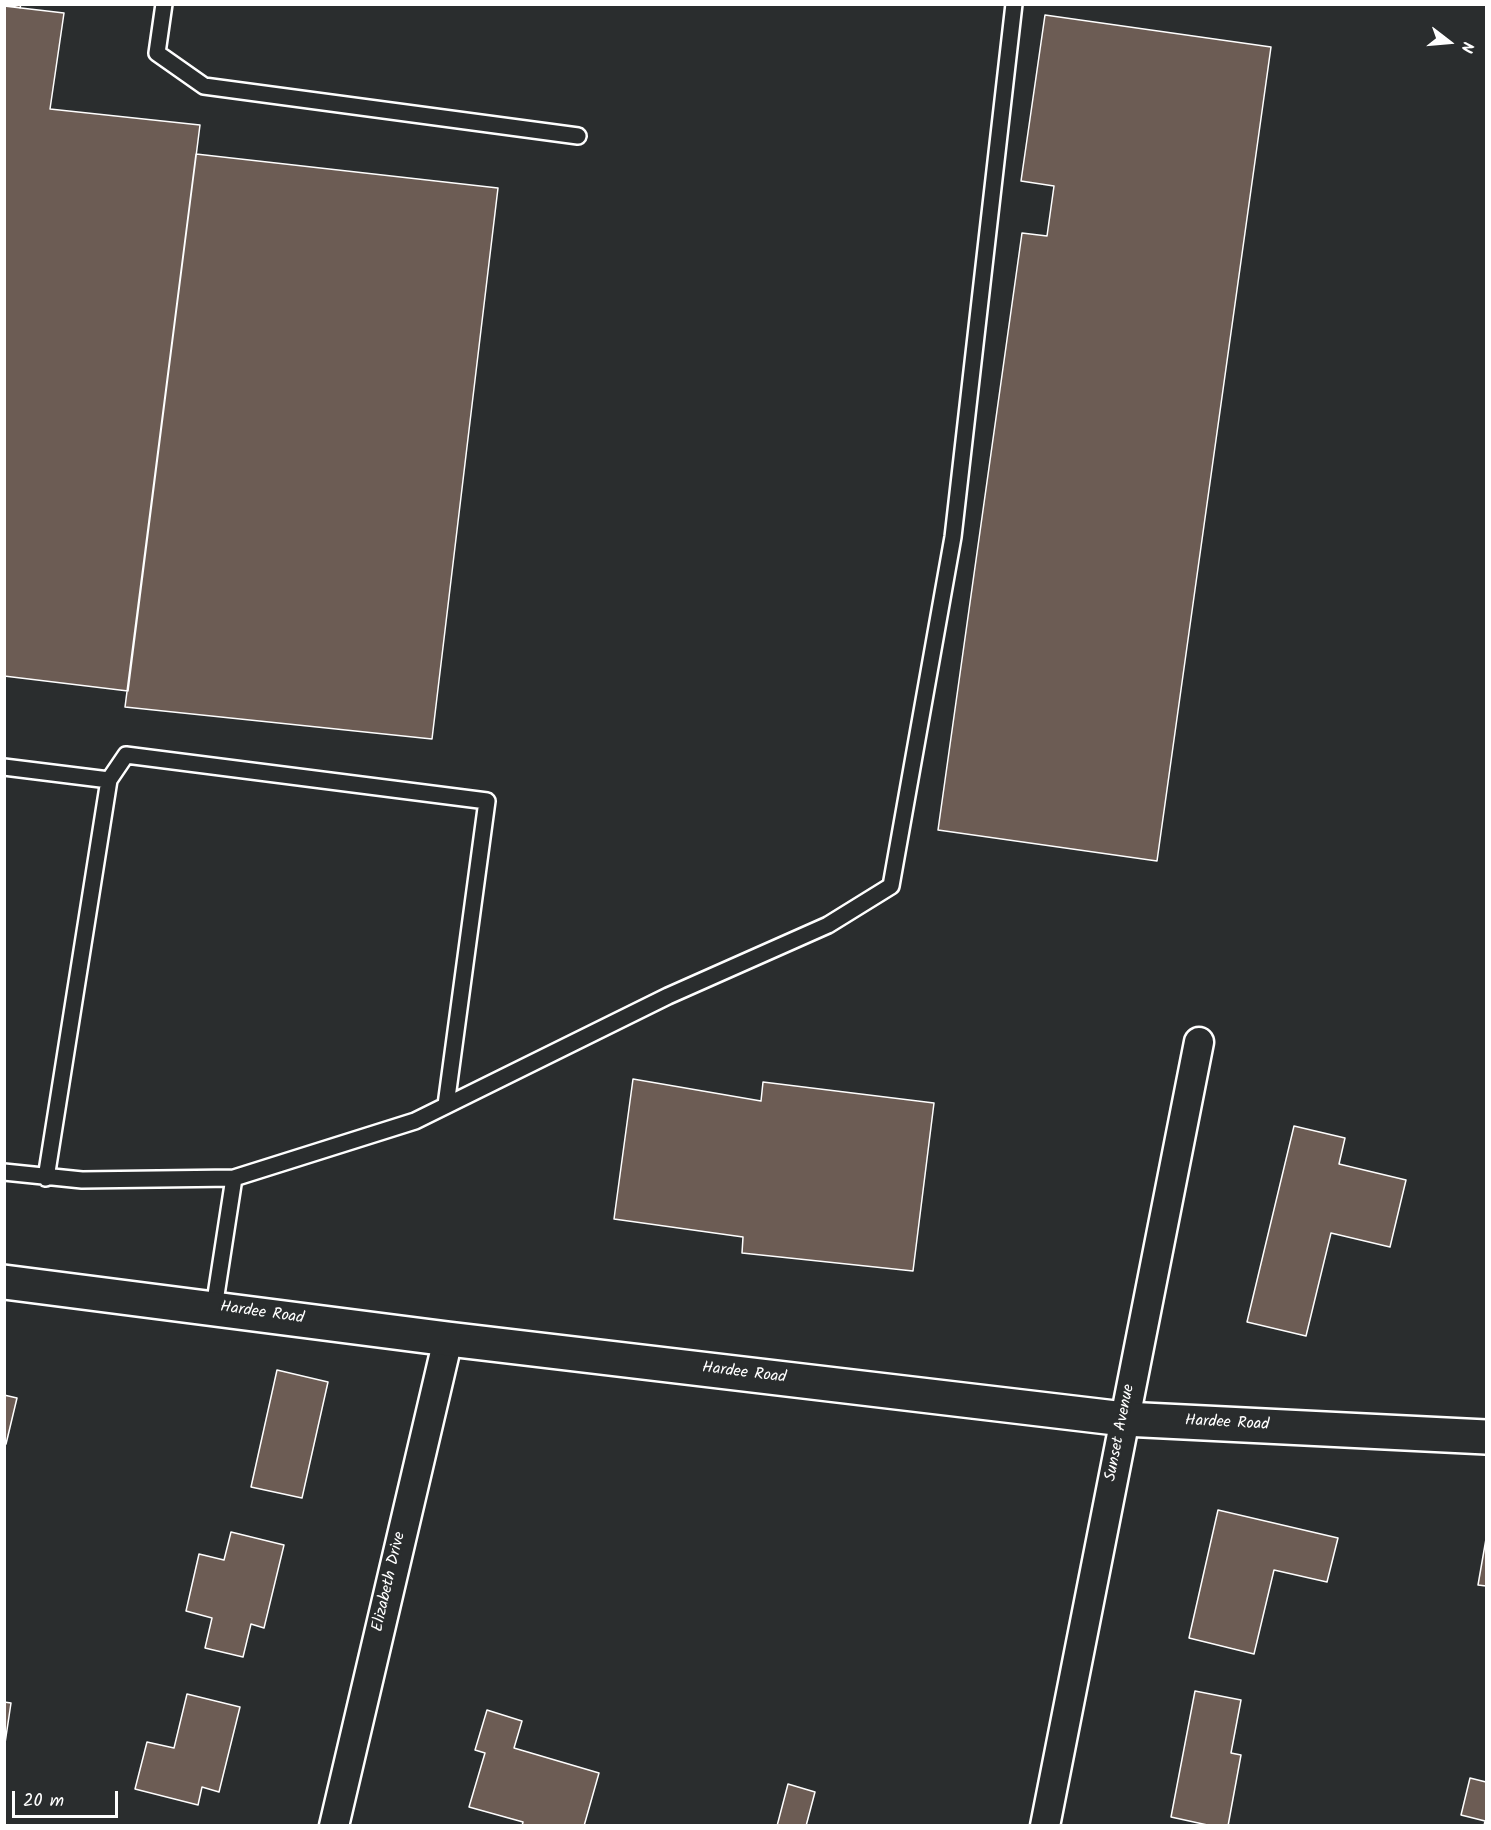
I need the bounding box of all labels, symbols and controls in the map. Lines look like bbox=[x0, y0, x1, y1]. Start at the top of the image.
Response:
north arrow bbox=[1419, 12, 1479, 72]
text: N bbox=[1453, 39, 1480, 55]
street label: Hardee Road bbox=[219, 1299, 305, 1329]
street label: Hardee Road bbox=[701, 1359, 787, 1389]
street label: Sunset Avenue bbox=[1102, 1383, 1140, 1483]
street label: Hardee Road bbox=[1184, 1412, 1270, 1436]
street label: Elizabeth Drive bbox=[369, 1530, 411, 1634]
scale bar bbox=[15, 1779, 122, 1817]
text: 20 m bbox=[23, 1787, 64, 1816]

